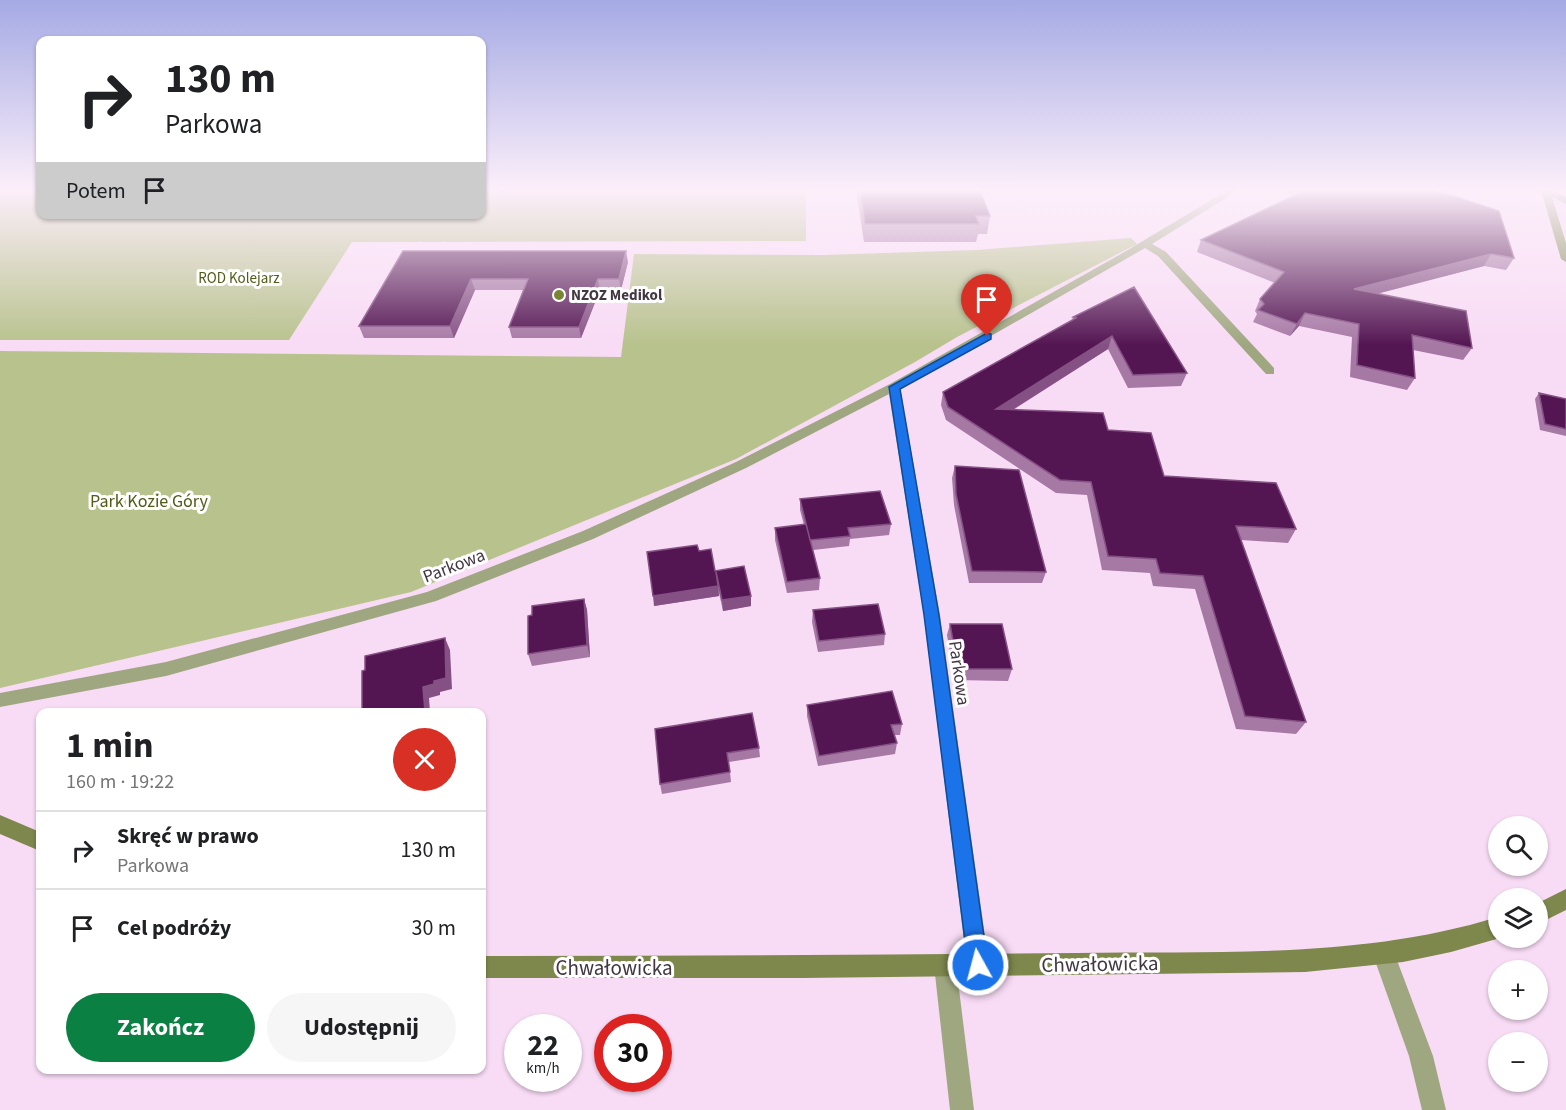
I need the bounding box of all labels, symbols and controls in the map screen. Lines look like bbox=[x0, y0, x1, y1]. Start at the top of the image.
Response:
text: 130 m bbox=[165, 49, 276, 109]
icon: right bbox=[66, 60, 144, 138]
text: Parkowa bbox=[165, 105, 262, 144]
icon: arrive bbox=[138, 174, 171, 207]
text: Potem bbox=[66, 175, 126, 207]
park label: ROD Kolejarz bbox=[198, 268, 280, 289]
pin bbox=[961, 274, 1012, 336]
icon: arrive bbox=[970, 283, 1003, 316]
place label: NZOZ Medikol bbox=[571, 285, 663, 306]
marker: NZOZ Medikol bbox=[552, 288, 566, 302]
park label: Park Kozie Góry bbox=[90, 489, 208, 514]
street label: Parkowa bbox=[419, 543, 489, 589]
street label: Parkowa bbox=[942, 639, 976, 707]
text: 1 min bbox=[66, 720, 154, 771]
button: close bbox=[393, 728, 456, 791]
text: 160 m · 19:22 bbox=[66, 768, 174, 796]
map controls bbox=[1488, 816, 1548, 1092]
button: search bbox=[1488, 816, 1548, 876]
text: Skręć w prawo bbox=[117, 820, 259, 852]
icon: right bbox=[66, 834, 99, 867]
text: 130 m bbox=[401, 834, 456, 866]
text: Parkowa bbox=[117, 852, 189, 880]
button: layers bbox=[1488, 888, 1548, 948]
icon: arrive bbox=[66, 912, 99, 945]
text: Cel podróży bbox=[117, 912, 231, 944]
text: 30 m bbox=[411, 912, 456, 944]
position arrow bbox=[946, 933, 1010, 997]
street label: Chwałowicka bbox=[1041, 948, 1159, 980]
street label: Chwałowicka bbox=[555, 953, 673, 983]
button: + bbox=[1488, 960, 1548, 1020]
button: Zakończ bbox=[66, 993, 255, 1062]
button: Udostępnij bbox=[267, 993, 456, 1062]
speed limit sign: 30 bbox=[594, 1014, 672, 1092]
text: 22 bbox=[527, 1024, 559, 1067]
button: − bbox=[1488, 1032, 1548, 1092]
text: km/h bbox=[526, 1058, 560, 1079]

